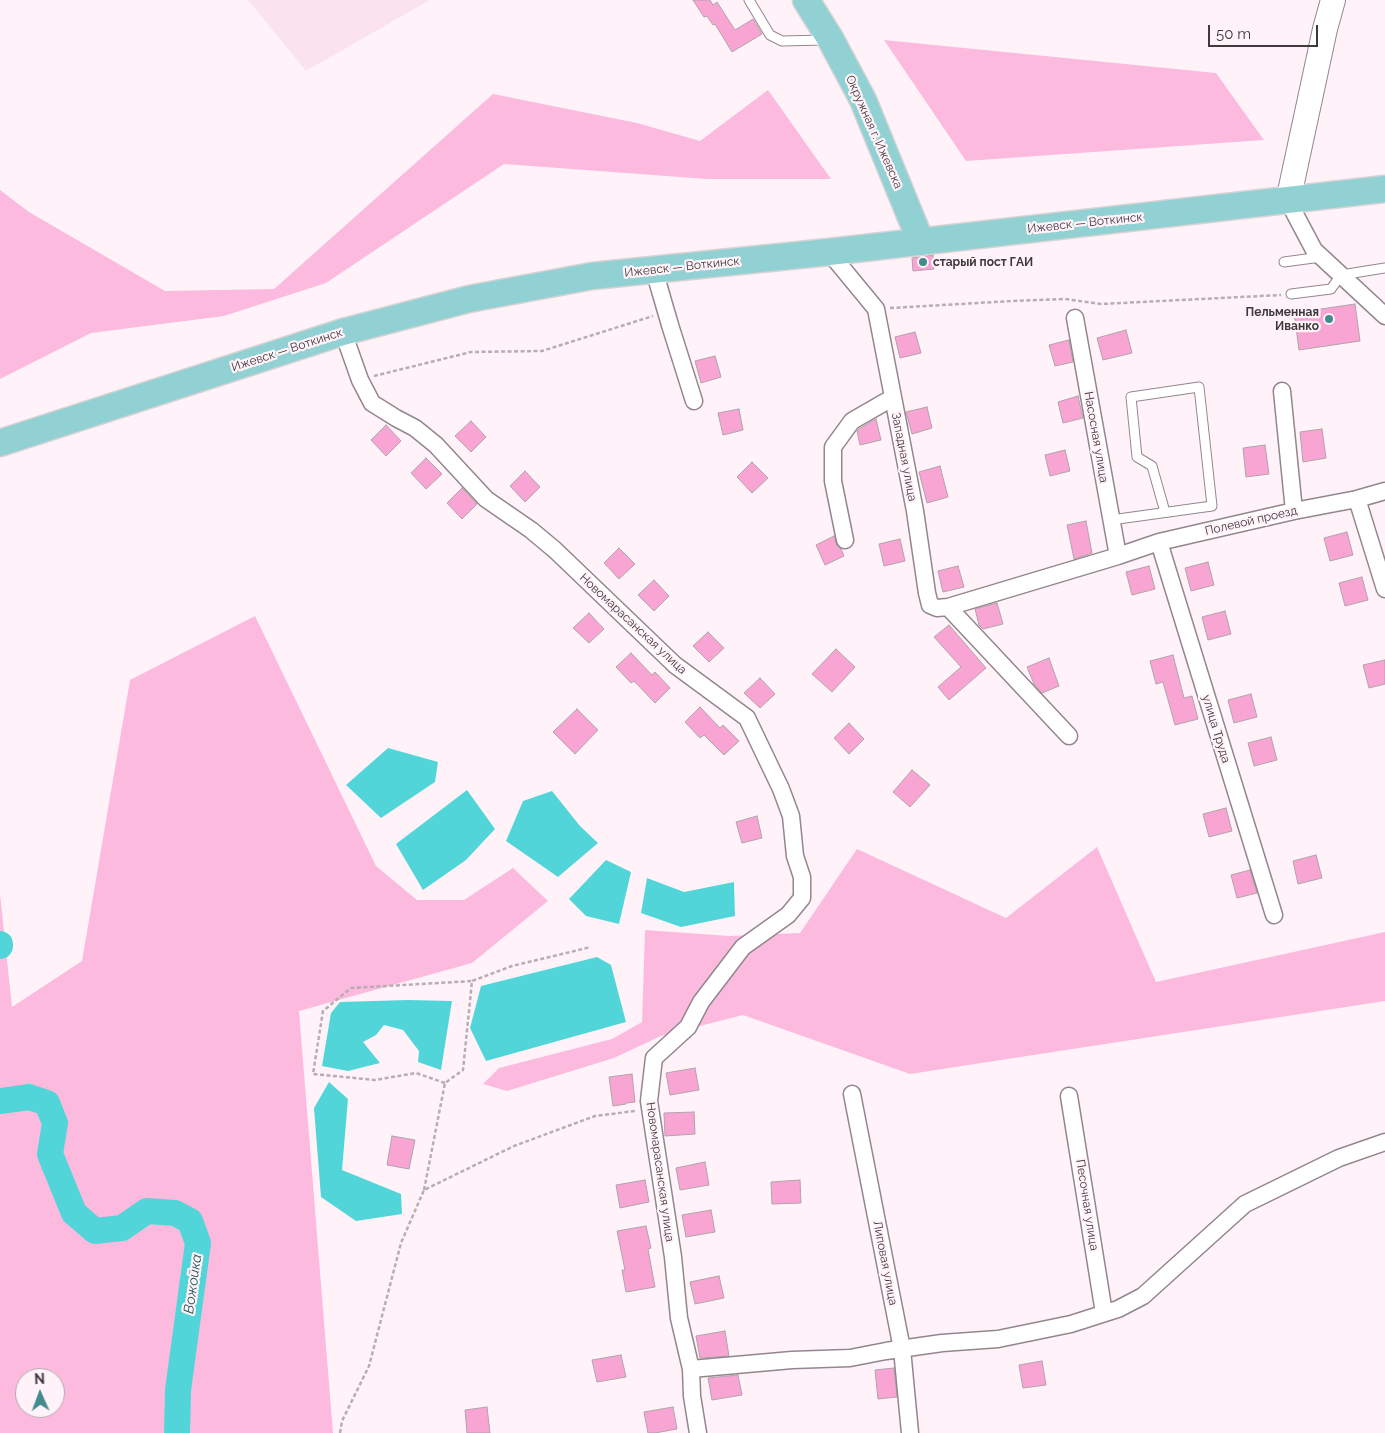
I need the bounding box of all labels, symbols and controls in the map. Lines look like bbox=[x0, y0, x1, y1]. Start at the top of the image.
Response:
scale bar bbox=[1210, 15, 1320, 47]
text: 50 m bbox=[1216, 25, 1251, 43]
street label: Окружная г. Ижевска bbox=[842, 73, 906, 191]
street label: Ижевск — Воткинск bbox=[1027, 210, 1143, 236]
street label: Ижевск — Воткинск bbox=[624, 254, 740, 280]
place label: старый пост ГАИ bbox=[933, 255, 1033, 269]
marker: старый пост ГАИ bbox=[917, 256, 929, 268]
place label: Пельменная Иванко bbox=[1246, 305, 1319, 333]
marker: Пельменная Иванко bbox=[1323, 313, 1335, 325]
street label: Ижевск — Воткинск bbox=[230, 325, 344, 375]
street label: Насосная улица bbox=[1081, 390, 1111, 484]
street label: Западная улица bbox=[888, 411, 920, 503]
street label: Полевой проезд bbox=[1203, 503, 1299, 539]
street label: Новомарасанская улица bbox=[577, 571, 689, 677]
street label: улица Труда bbox=[1199, 693, 1233, 765]
street label: Новомарасанская улица bbox=[643, 1101, 677, 1243]
street label: Песочная улица bbox=[1073, 1158, 1101, 1252]
street label: Липовая улица bbox=[870, 1219, 900, 1307]
water label: Вожойка bbox=[181, 1253, 205, 1315]
north arrow bbox=[15, 1368, 65, 1418]
text: N bbox=[34, 1371, 45, 1387]

